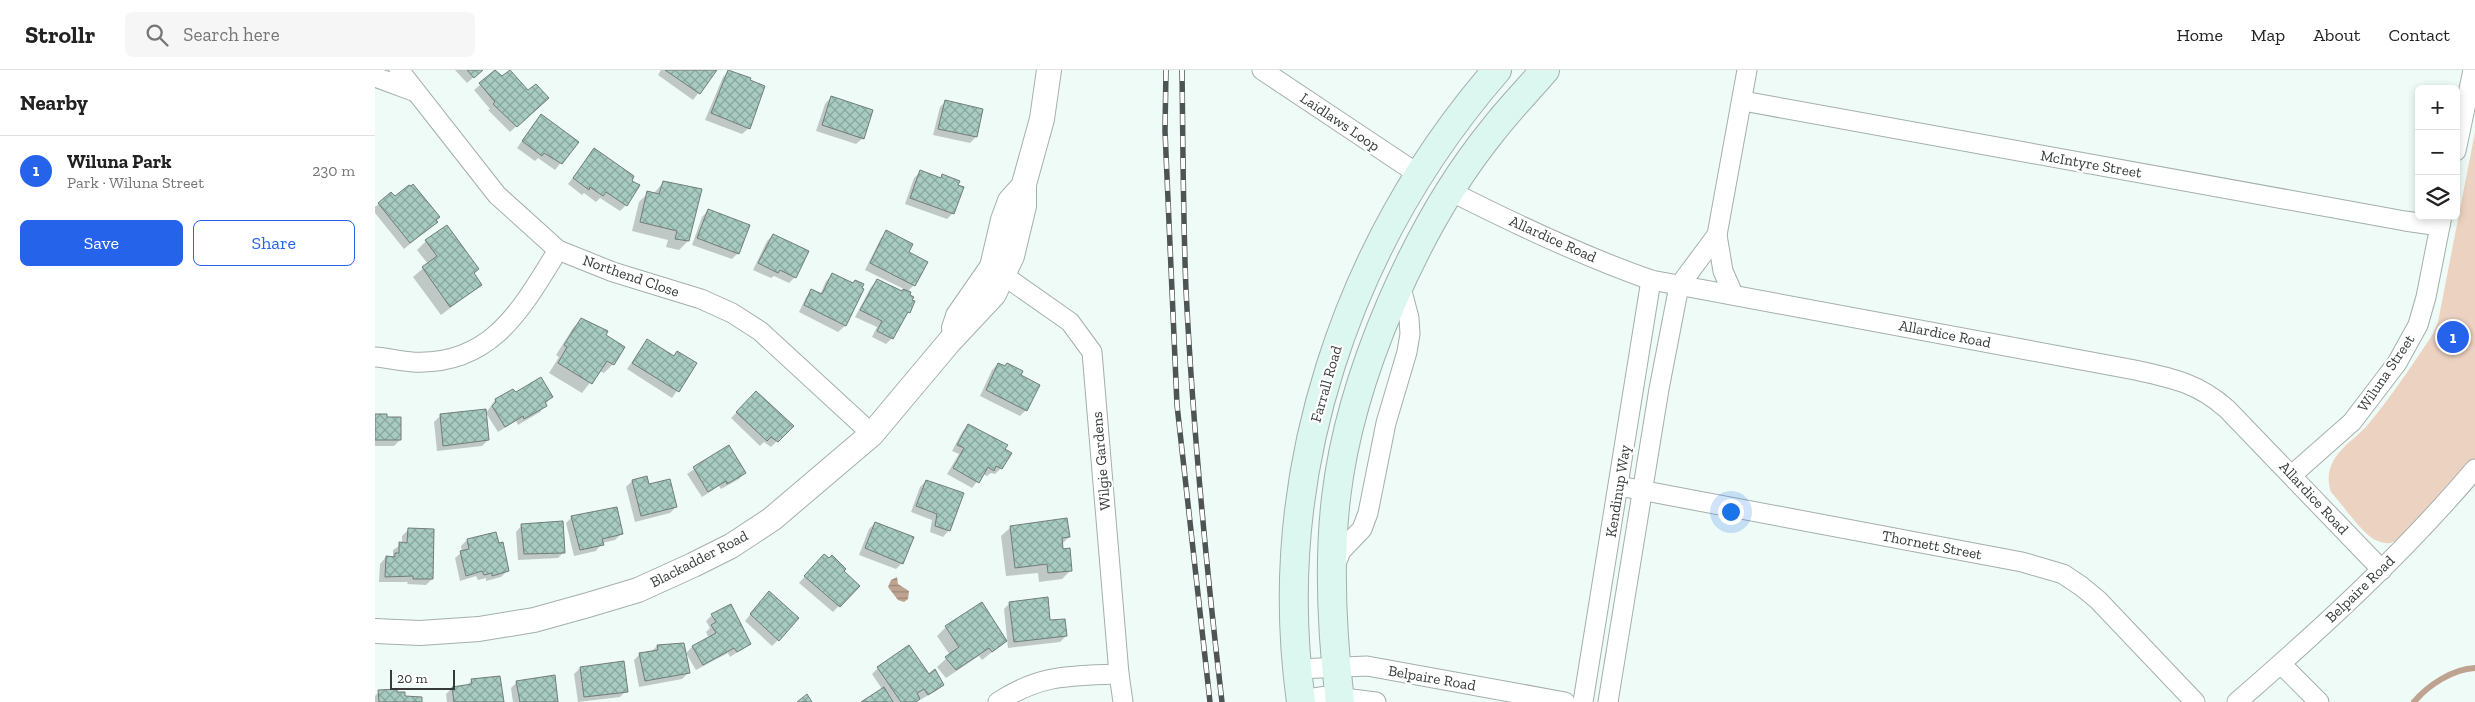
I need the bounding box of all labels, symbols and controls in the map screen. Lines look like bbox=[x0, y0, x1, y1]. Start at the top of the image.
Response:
search box bbox=[125, 12, 475, 57]
text: Strollr bbox=[25, 20, 95, 49]
icon: search bbox=[143, 21, 171, 49]
text: Search here bbox=[183, 23, 280, 46]
text: Home bbox=[2176, 24, 2223, 46]
text: Map bbox=[2251, 24, 2285, 46]
text: About bbox=[2313, 24, 2360, 46]
text: Contact bbox=[2388, 24, 2450, 46]
map controls bbox=[2415, 85, 2460, 220]
button: + bbox=[2415, 85, 2460, 130]
street label: Laidlaws Loop bbox=[1297, 89, 1383, 155]
text: Nearby bbox=[20, 90, 88, 115]
button: − bbox=[2415, 130, 2460, 175]
street label: McIntyre Street bbox=[2039, 146, 2143, 182]
text: Wiluna Park bbox=[67, 150, 172, 173]
text: 1 bbox=[33, 161, 39, 180]
text: 230 m bbox=[312, 161, 355, 180]
text: Park · Wiluna Street bbox=[67, 173, 204, 192]
button: layers bbox=[2415, 175, 2460, 220]
street label: Allardice Road bbox=[1507, 212, 1600, 267]
button: Save bbox=[20, 220, 183, 266]
button: Share bbox=[193, 220, 355, 266]
street label: Northend Close bbox=[580, 251, 682, 301]
street label: Allardice Road bbox=[1897, 316, 1993, 352]
pin: 1 bbox=[2437, 318, 2469, 356]
street label: Wiluna Street bbox=[2354, 331, 2419, 415]
street label: Farrall Road bbox=[1306, 343, 1346, 424]
street label: Wilgie Gardens bbox=[1088, 411, 1114, 511]
street label: Kendinup Way bbox=[1602, 443, 1634, 539]
street label: Allardice Road bbox=[2276, 458, 2353, 539]
your location bbox=[1718, 499, 1744, 525]
street label: Blackadder Road bbox=[647, 526, 752, 591]
street label: Thornett Street bbox=[1881, 526, 1984, 564]
street label: Belpaire Road bbox=[2322, 551, 2399, 626]
street label: Belpaire Road bbox=[1387, 661, 1478, 695]
scale bar bbox=[390, 667, 455, 690]
text: 20 m bbox=[397, 670, 428, 687]

